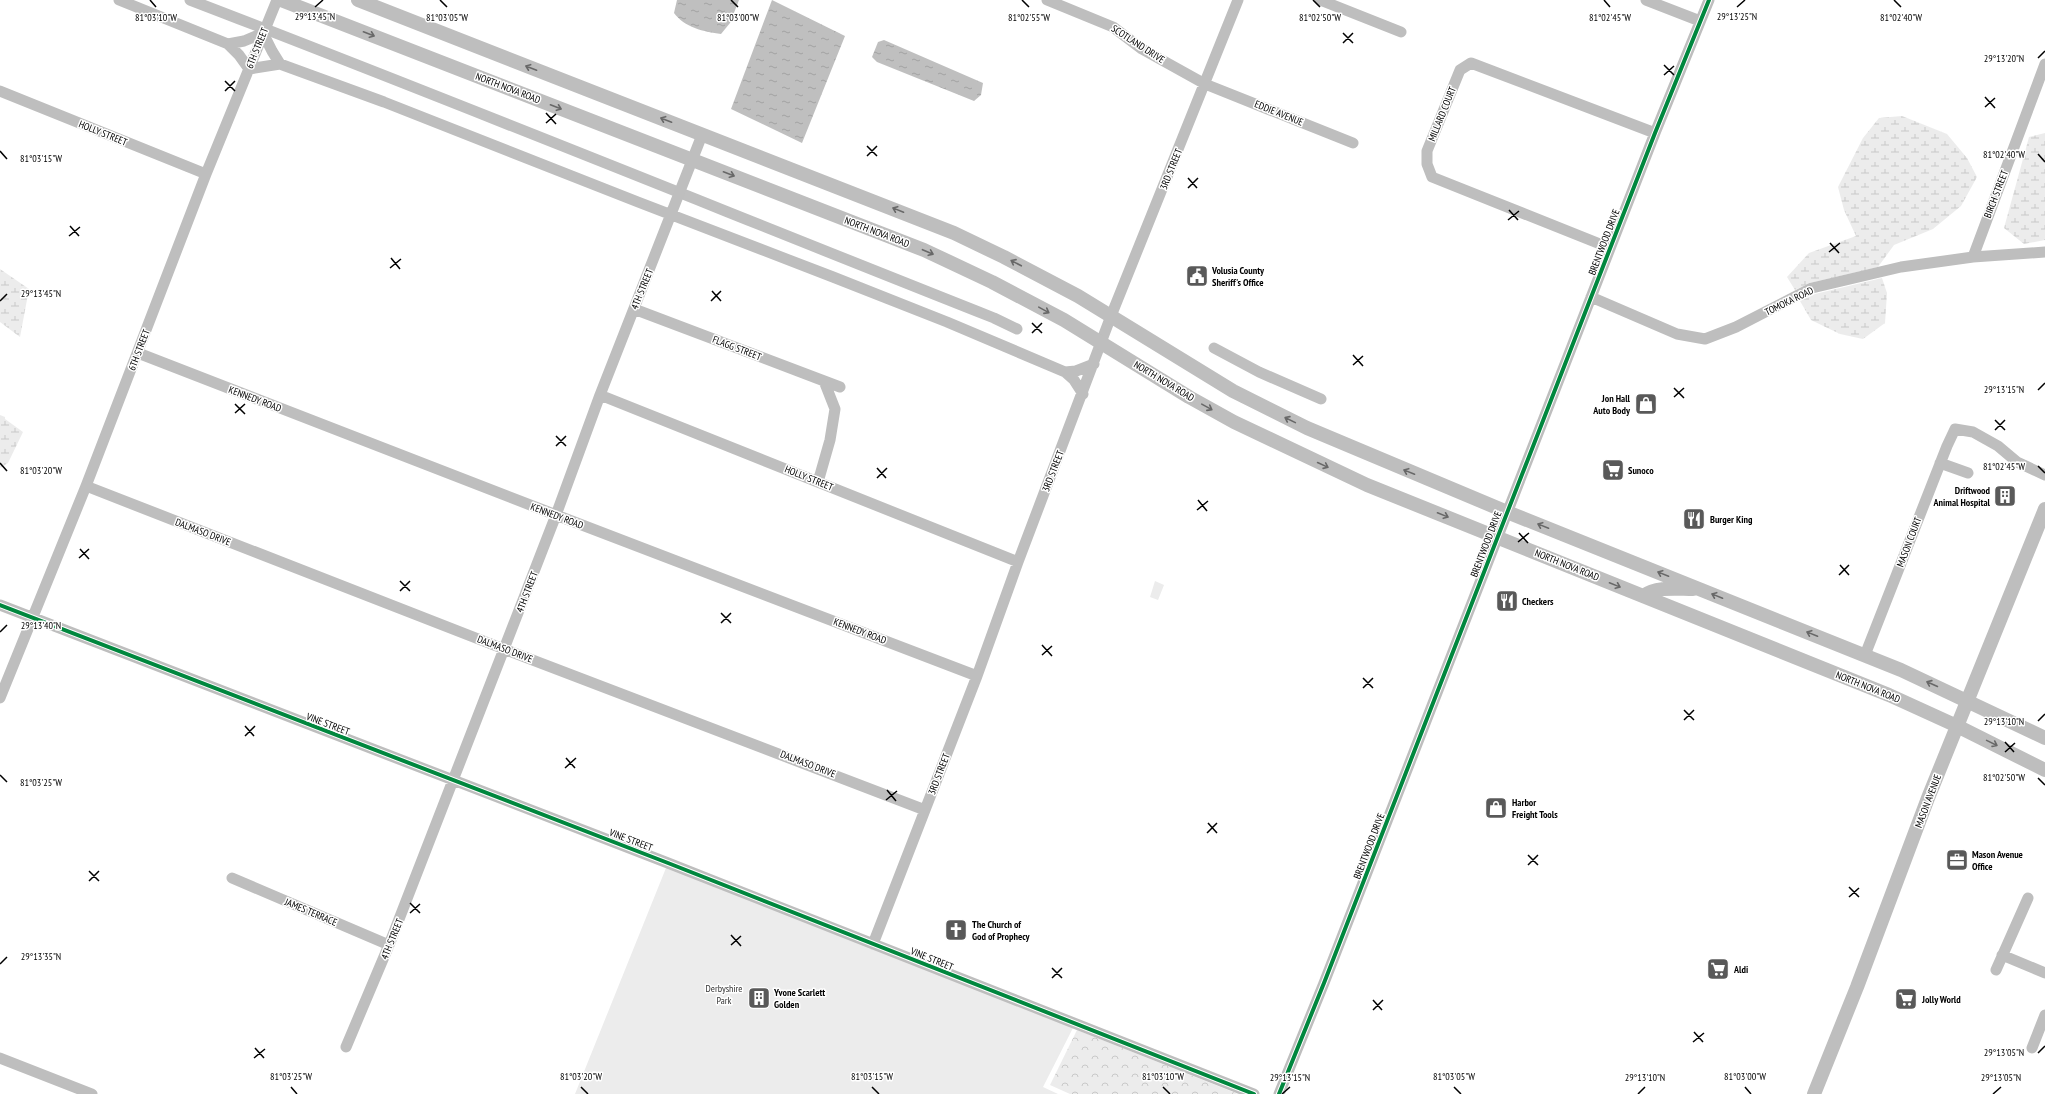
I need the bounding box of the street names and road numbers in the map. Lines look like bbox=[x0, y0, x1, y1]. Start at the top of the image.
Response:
street label: SCOTLAND DRIVE bbox=[1109, 22, 1167, 66]
street label: 6TH STREET bbox=[243, 25, 271, 70]
street label: NORTH NOVA ROAD bbox=[474, 70, 542, 106]
street label: MILLARD COURT bbox=[1425, 84, 1459, 143]
street label: EDDIE AVENUE bbox=[1253, 97, 1305, 129]
street label: HOLLY STREET bbox=[77, 117, 130, 149]
street label: 3RD STREET bbox=[1157, 146, 1185, 191]
street label: BIRCH STREET bbox=[1981, 168, 2011, 220]
street label: BRENTWOOD DRIVE bbox=[1585, 207, 1623, 277]
street label: NORTH NOVA ROAD bbox=[843, 214, 911, 250]
street label: 4TH STREET bbox=[628, 266, 656, 311]
street label: TOMOKA ROAD bbox=[1763, 284, 1815, 318]
street label: 6TH STREET bbox=[125, 327, 153, 372]
street label: FLAGG STREET bbox=[711, 333, 764, 363]
street label: NORTH NOVA ROAD bbox=[1131, 358, 1197, 404]
street label: KENNEDY ROAD bbox=[227, 383, 283, 415]
street label: 3RD STREET bbox=[1039, 448, 1067, 494]
street label: HOLLY STREET bbox=[783, 462, 836, 494]
street label: KENNEDY ROAD bbox=[529, 500, 585, 532]
street label: BRENTWOOD DRIVE bbox=[1467, 509, 1505, 579]
street label: DALMASO DRIVE bbox=[173, 515, 233, 549]
street label: MASON COURT bbox=[1894, 515, 1925, 569]
street label: NORTH NOVA ROAD bbox=[1533, 546, 1601, 584]
street label: 4TH STREET bbox=[513, 569, 541, 614]
street label: KENNEDY ROAD bbox=[832, 615, 888, 647]
street label: DALMASO DRIVE bbox=[475, 632, 535, 666]
street label: NORTH NOVA ROAD bbox=[1834, 668, 1902, 706]
street label: VINE STREET bbox=[304, 709, 352, 738]
street label: DALMASO DRIVE bbox=[778, 747, 838, 781]
street label: 3RD STREET bbox=[925, 751, 953, 797]
street label: MASON AVENUE bbox=[1912, 772, 1944, 830]
street label: BRENTWOOD DRIVE bbox=[1350, 811, 1388, 881]
street label: VINE STREET bbox=[607, 825, 655, 854]
street label: JAMES TERRACE bbox=[282, 895, 339, 929]
street label: 4TH STREET bbox=[378, 916, 406, 961]
street label: VINE STREET bbox=[908, 944, 956, 974]

